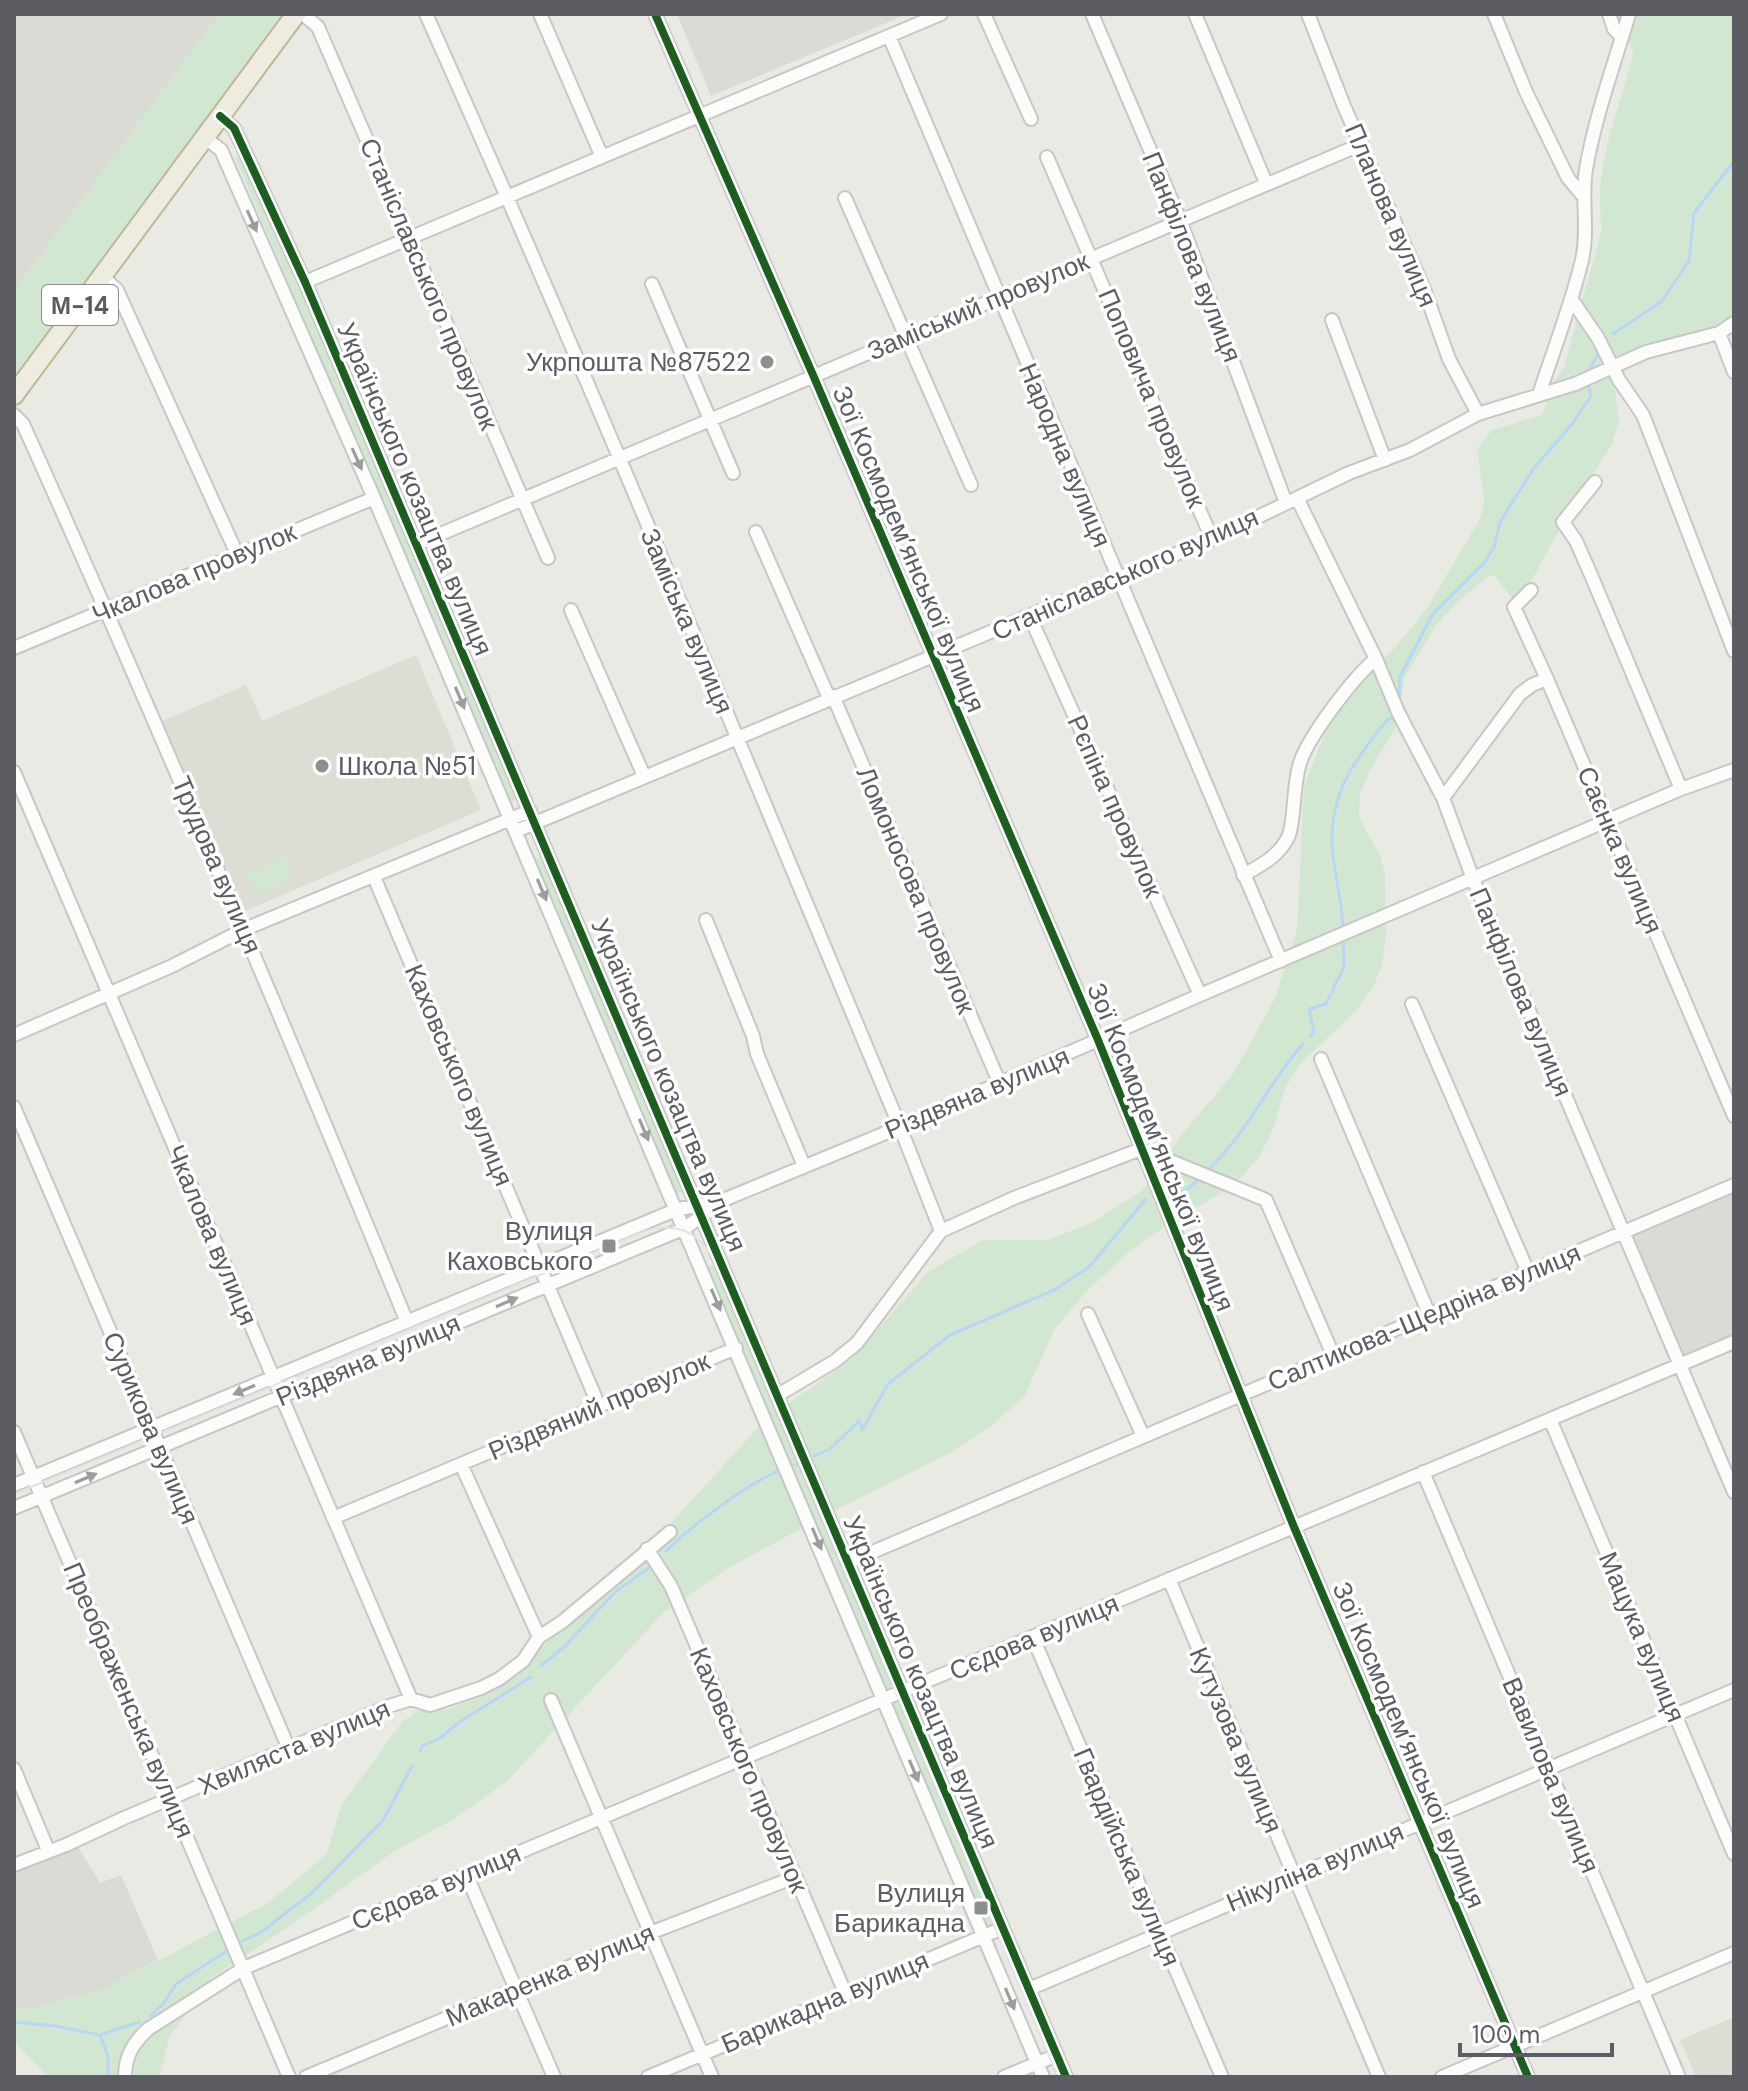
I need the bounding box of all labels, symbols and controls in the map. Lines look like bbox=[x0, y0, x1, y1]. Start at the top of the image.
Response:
street label: Планова вулиця bbox=[1337, 118, 1445, 312]
street label: Станіславського провулок bbox=[352, 133, 506, 436]
street label: Панфілова вулиця bbox=[1134, 147, 1250, 367]
one-way arrow bbox=[246, 209, 259, 233]
street label: Заміський провулок bbox=[862, 244, 1095, 368]
street label: Поповича провулок bbox=[1090, 283, 1214, 513]
road number: М-14 bbox=[42, 285, 118, 325]
street label: Українського козацтва вулиця bbox=[329, 317, 501, 661]
place label: Укрпошта №87522 bbox=[526, 345, 751, 379]
marker: Укрпошта №87522 bbox=[758, 353, 776, 371]
street label: Народна вулиця bbox=[1011, 358, 1119, 552]
street label: Зої Космодем’янської вулиця bbox=[825, 381, 993, 717]
one-way arrow bbox=[350, 447, 364, 471]
street label: Станіславського вулиця bbox=[986, 500, 1264, 648]
street label: Чкалова провулок bbox=[87, 514, 302, 631]
street label: Заміська вулиця bbox=[633, 523, 741, 719]
one-way arrow bbox=[453, 686, 466, 710]
street label: Рєпіна провулок bbox=[1060, 709, 1171, 903]
place label: Школа №51 bbox=[338, 749, 476, 783]
marker: Школа №51 bbox=[313, 757, 331, 775]
street label: Ломоносова провулок bbox=[849, 761, 984, 1019]
street label: Саєнка вулиця bbox=[1569, 761, 1671, 939]
street label: Трудова вулиця bbox=[164, 771, 270, 959]
one-way arrow bbox=[535, 879, 548, 902]
street label: Панфілова вулиця bbox=[1462, 882, 1580, 1102]
street label: Українського козацтва вулиця bbox=[583, 913, 755, 1257]
street label: Каховського вулиця bbox=[397, 959, 521, 1191]
street label: Зої Космодем’янської вулиця bbox=[1079, 978, 1243, 1316]
street label: Різдвяна вулиця bbox=[880, 1039, 1074, 1147]
one-way arrow bbox=[637, 1118, 650, 1141]
street label: Чкалова вулиця bbox=[159, 1140, 265, 1330]
place label: Вулиця Каховського bbox=[447, 1214, 593, 1278]
street label: Салтикова-Щедріна вулиця bbox=[1262, 1236, 1586, 1398]
marker: Вулиця Каховського bbox=[600, 1237, 618, 1255]
one-way arrow bbox=[709, 1288, 722, 1311]
one-way arrow bbox=[495, 1296, 519, 1309]
street label: Різдвяна вулиця bbox=[271, 1306, 465, 1414]
street label: Сурикова вулиця bbox=[95, 1327, 207, 1529]
street label: Різдвяний провулок bbox=[483, 1344, 716, 1468]
one-way arrow bbox=[232, 1383, 256, 1396]
one-way arrow bbox=[74, 1472, 98, 1485]
street label: Українського козацтва вулиця bbox=[835, 1510, 1007, 1854]
one-way arrow bbox=[810, 1527, 823, 1551]
street label: Мацука вулиця bbox=[1591, 1547, 1693, 1727]
street label: Преображенська вулиця bbox=[55, 1557, 203, 1843]
street label: Зої Космодем’янської вулиця bbox=[1325, 1577, 1493, 1913]
street label: Сєдова вулиця bbox=[944, 1586, 1124, 1688]
street label: Каховського провулок bbox=[682, 1642, 816, 1898]
street label: Кутузова вулиця bbox=[1182, 1642, 1290, 1838]
street label: Вавилова вулиця bbox=[1494, 1672, 1608, 1878]
street label: Хвиляста вулиця bbox=[193, 1691, 395, 1803]
street label: Гвардійська вулиця bbox=[1066, 1743, 1188, 1971]
one-way arrow bbox=[908, 1759, 921, 1783]
street label: Нікуліна вулиця bbox=[1221, 1814, 1409, 1920]
street label: Сєдова вулиця bbox=[346, 1836, 526, 1938]
place label: Вулиця Барикадна bbox=[834, 1876, 966, 1940]
marker: Вулиця Барикадна bbox=[972, 1899, 990, 1917]
street label: Макаренка вулиця bbox=[440, 1916, 660, 2034]
street label: Барикадна вулиця bbox=[716, 1943, 934, 2061]
one-way arrow bbox=[1004, 1987, 1017, 2011]
scale bar bbox=[1460, 2007, 1612, 2057]
text: 100 m bbox=[1472, 2019, 1540, 2050]

